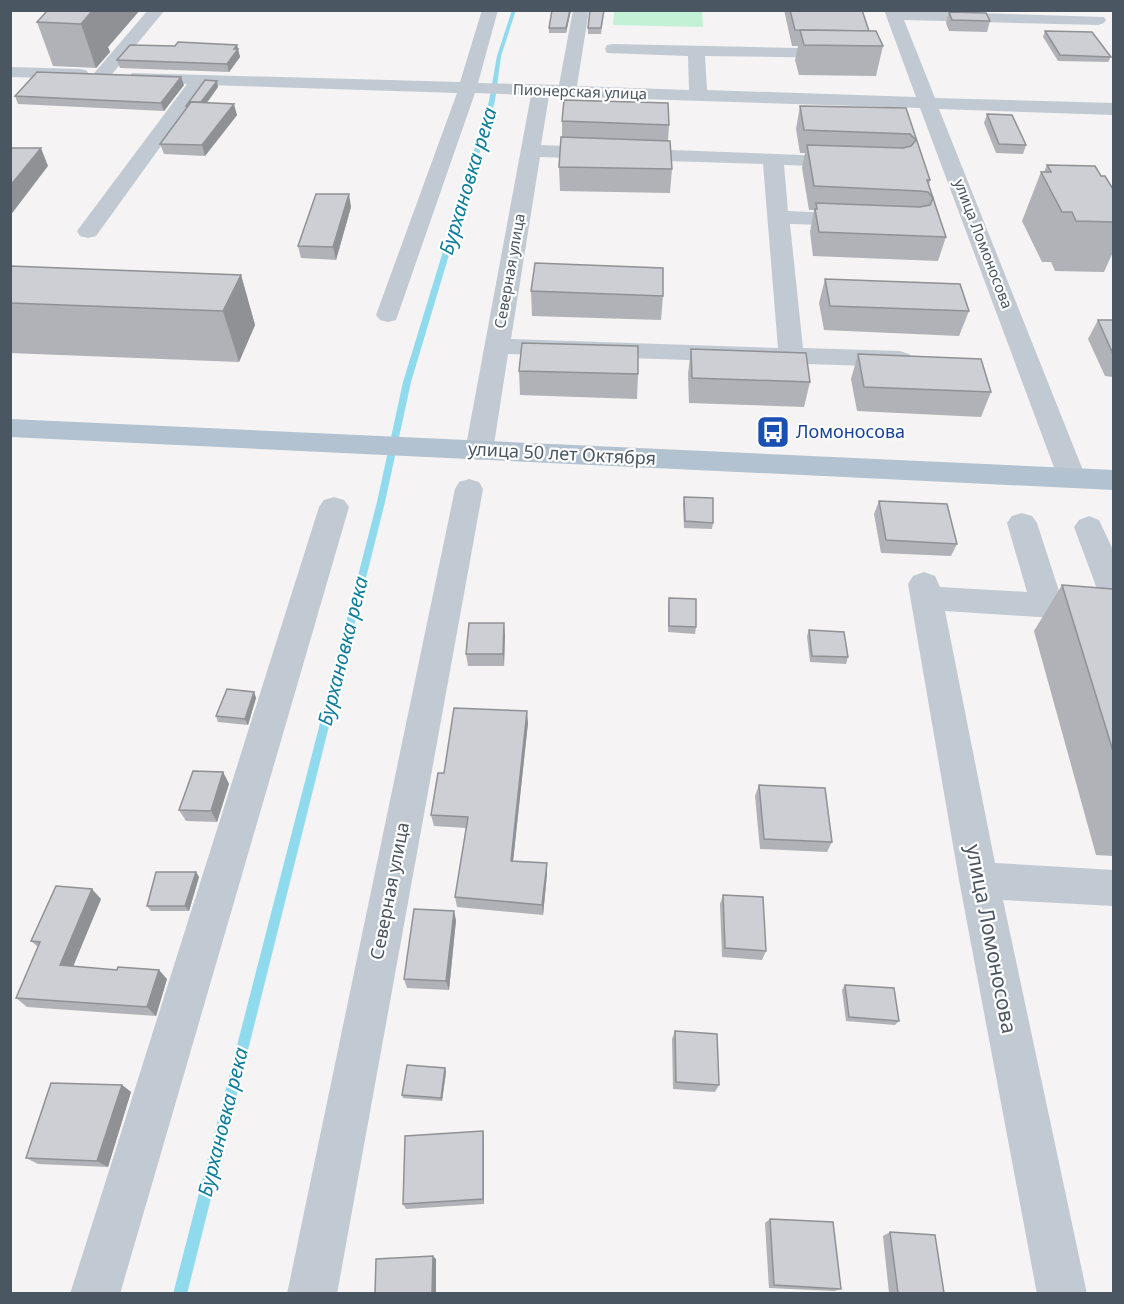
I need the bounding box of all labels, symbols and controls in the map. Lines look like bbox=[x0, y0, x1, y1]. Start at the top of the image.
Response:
street label: Пионерская улица bbox=[513, 79, 647, 103]
water label: Бурхановка река bbox=[432, 104, 503, 258]
street label: улица Ломоносова bbox=[950, 176, 1018, 311]
street label: Северная улица bbox=[489, 212, 529, 330]
bus stop icon: Ломоносова bbox=[755, 414, 791, 450]
place label: Ломоносова bbox=[796, 419, 905, 443]
street label: улица 50 лет Октября bbox=[467, 436, 657, 470]
water label: Бурхановка река bbox=[311, 574, 374, 728]
street label: Северная улица bbox=[364, 820, 414, 962]
street label: улица Ломоносова bbox=[960, 842, 1024, 1036]
water label: Бурхановка река bbox=[191, 1045, 254, 1199]

